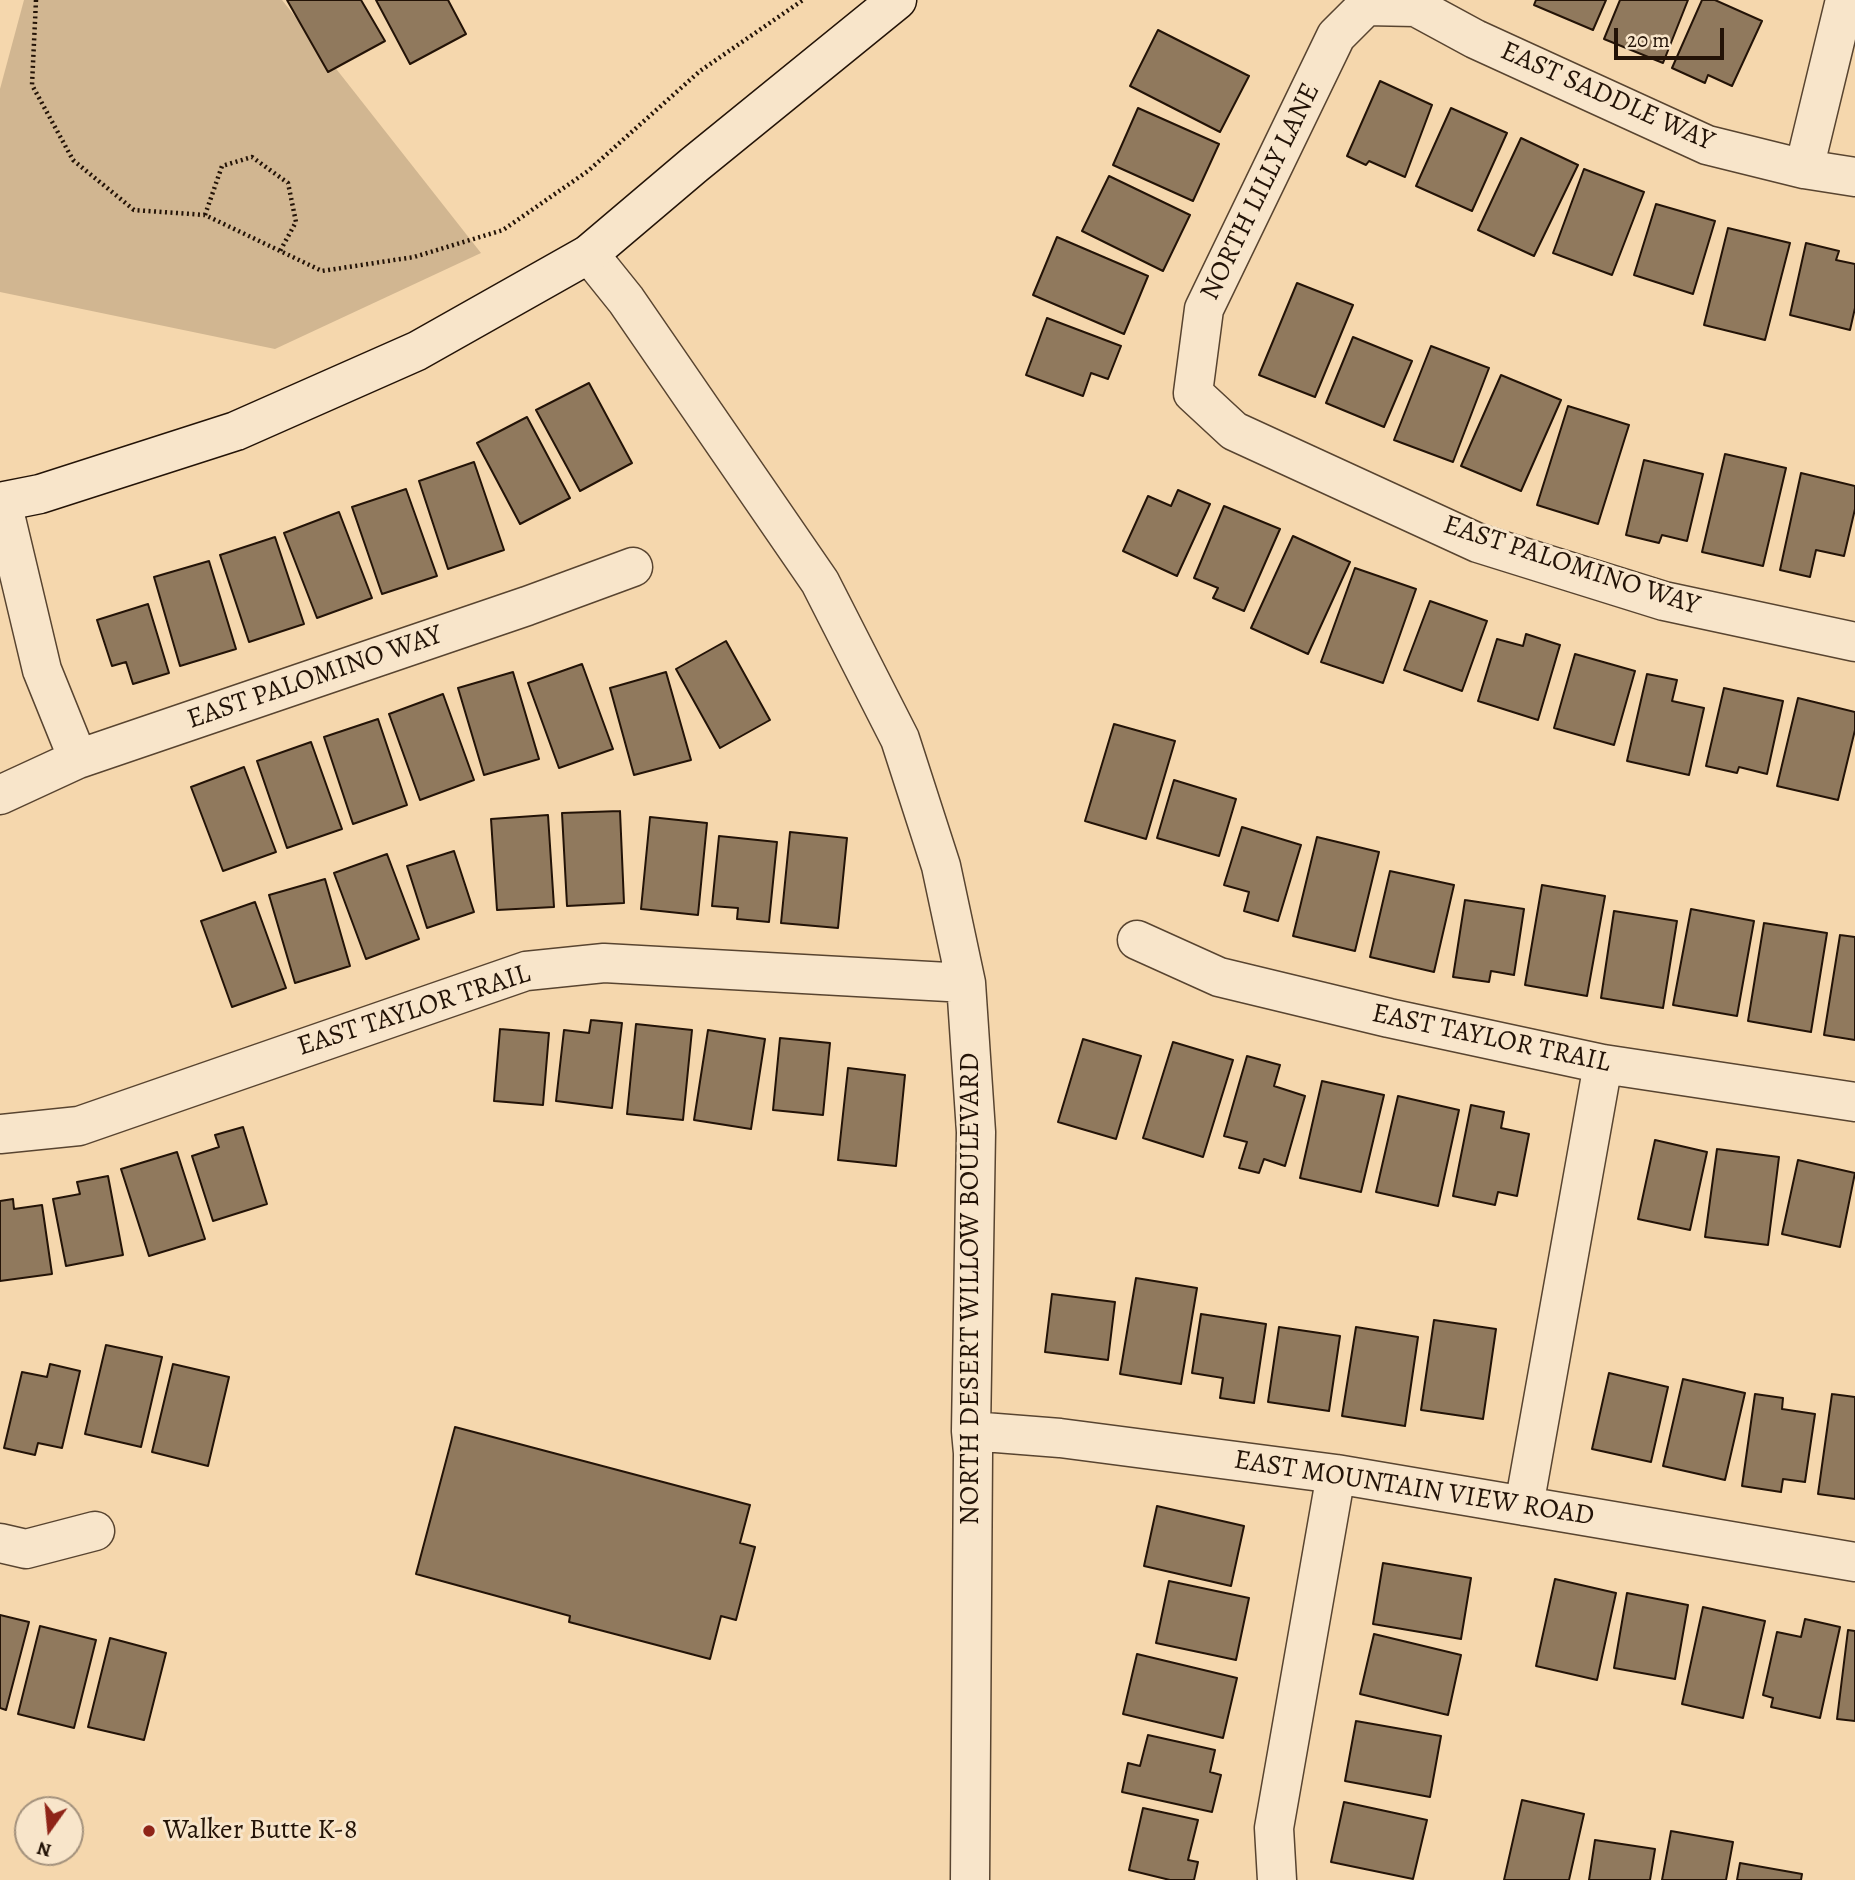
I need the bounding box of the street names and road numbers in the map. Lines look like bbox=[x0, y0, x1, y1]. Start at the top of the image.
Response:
street label: EAST SADDLE WAY bbox=[1495, 35, 1719, 159]
street label: NORTH LILLY LANE bbox=[1194, 78, 1328, 306]
street label: EAST PALOMINO WAY bbox=[1439, 509, 1703, 623]
street label: EAST PALOMINO WAY bbox=[183, 619, 447, 737]
street label: EAST TAYLOR TRAIL bbox=[293, 958, 535, 1064]
street label: EAST TAYLOR TRAIL bbox=[1369, 997, 1613, 1081]
street label: NORTH DESERT WILLOW BOULEVARD bbox=[954, 1053, 988, 1525]
street label: EAST MOUNTAIN VIEW ROAD bbox=[1232, 1444, 1596, 1534]

